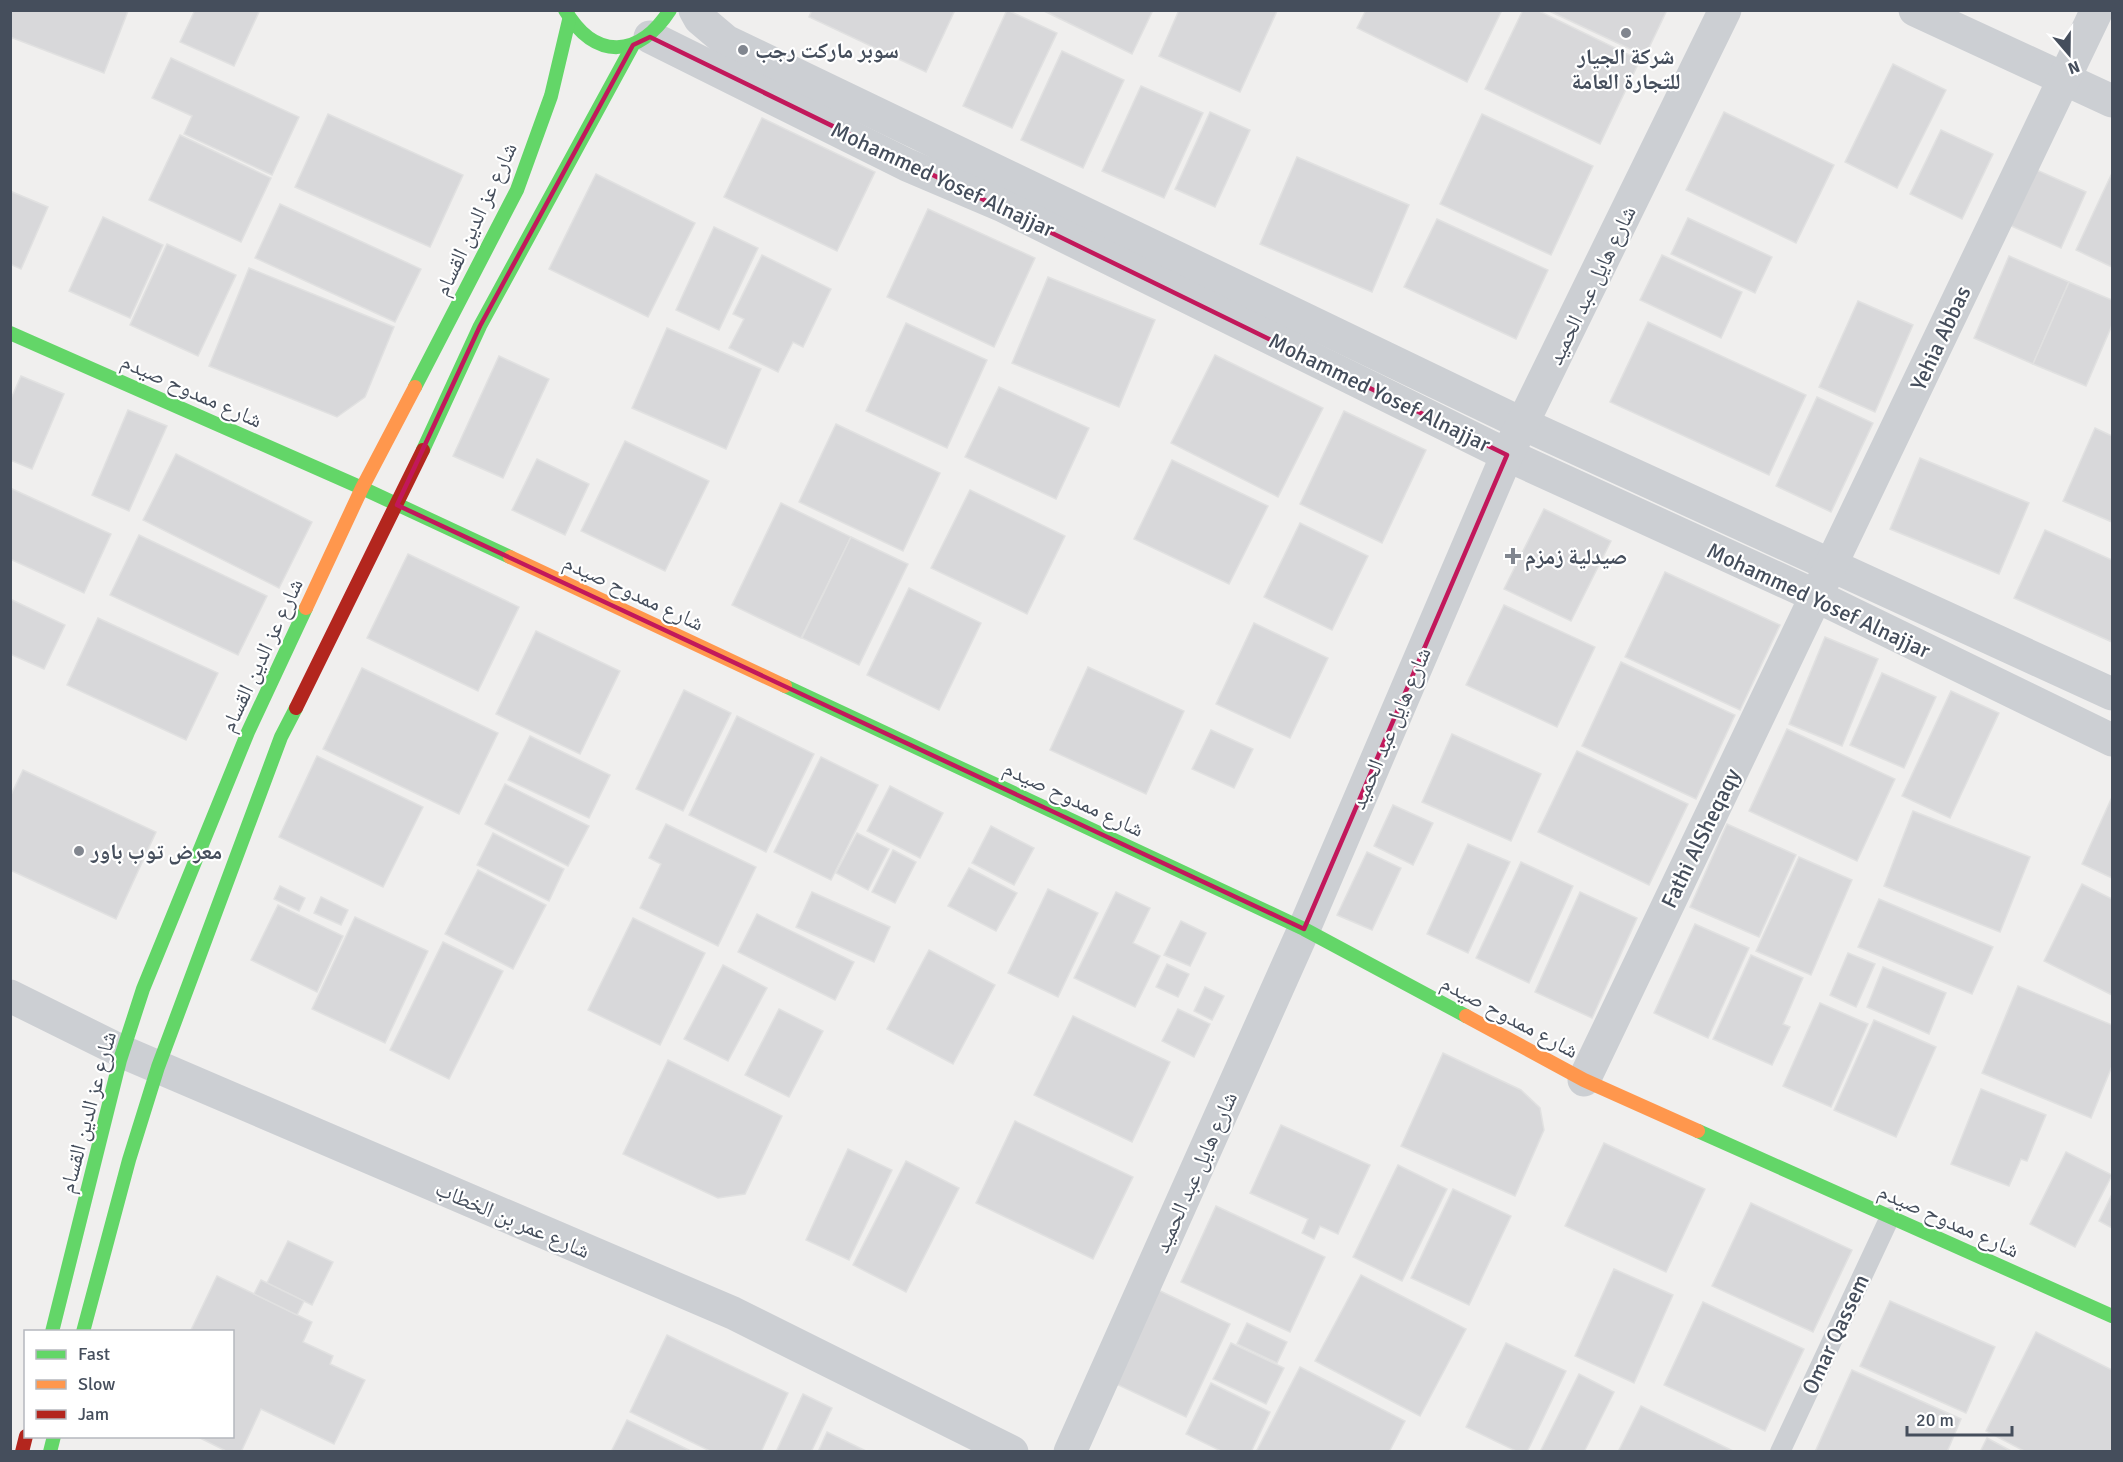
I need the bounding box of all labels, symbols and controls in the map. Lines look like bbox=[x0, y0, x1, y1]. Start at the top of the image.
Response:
north arrow bbox=[2039, 24, 2099, 84]
marker: شركة الجيار للتجارة العامة bbox=[1619, 26, 1633, 40]
place label: سوبر ماركت رجب bbox=[755, 37, 899, 64]
marker: سوبر ماركت رجب bbox=[736, 43, 750, 57]
place label: شركة الجيار للتجارة العامة bbox=[1571, 43, 1681, 95]
text: N bbox=[2065, 56, 2082, 78]
street label: Mohammed Yosef Alnajjar bbox=[827, 116, 1059, 243]
street label: شارع عز الدين القسام bbox=[428, 138, 524, 301]
street label: شارع هايل عبد الحميد bbox=[1541, 201, 1642, 369]
street label: Yehia Abbas bbox=[1905, 282, 1976, 395]
street label: Mohammed Yosef Alnajjar bbox=[1264, 327, 1495, 458]
street label: شارع ممدوح صيدم bbox=[117, 347, 267, 435]
street label: Mohammed Yosef Alnajjar bbox=[1703, 537, 1935, 664]
place label: صيدلية زمزم bbox=[1525, 543, 1627, 572]
street label: شارع ممدوح صيدم bbox=[559, 548, 708, 638]
marker: صيدلية زمزم bbox=[1506, 549, 1520, 563]
street label: شارع عز الدين القسام bbox=[214, 574, 310, 737]
street label: شارع هايل عبد الحميد bbox=[1344, 643, 1437, 813]
street label: شارع ممدوح صيدم bbox=[999, 754, 1148, 844]
street label: Fathi AlSheqaqy bbox=[1655, 764, 1746, 912]
place label: معرض توب باور bbox=[90, 838, 222, 865]
marker: معرض توب باور bbox=[72, 844, 86, 858]
street label: شارع ممدوح صيدم bbox=[1436, 969, 1583, 1065]
street label: شارع عز الدين القسام bbox=[53, 1028, 123, 1196]
street label: شارع هايل عبد الحميد bbox=[1148, 1087, 1243, 1257]
street label: شارع عمر بن الخطاب bbox=[431, 1175, 594, 1264]
street label: شارع ممدوح صيدم bbox=[1874, 1177, 2024, 1265]
street label: Omar Qassem bbox=[1796, 1270, 1875, 1398]
legend bbox=[24, 1330, 234, 1438]
text: Fast bbox=[78, 1343, 110, 1365]
text: Slow bbox=[78, 1373, 115, 1395]
scale bar bbox=[1907, 1399, 2012, 1437]
text: Jam bbox=[78, 1403, 109, 1425]
text: 20 m bbox=[1916, 1409, 1954, 1431]

